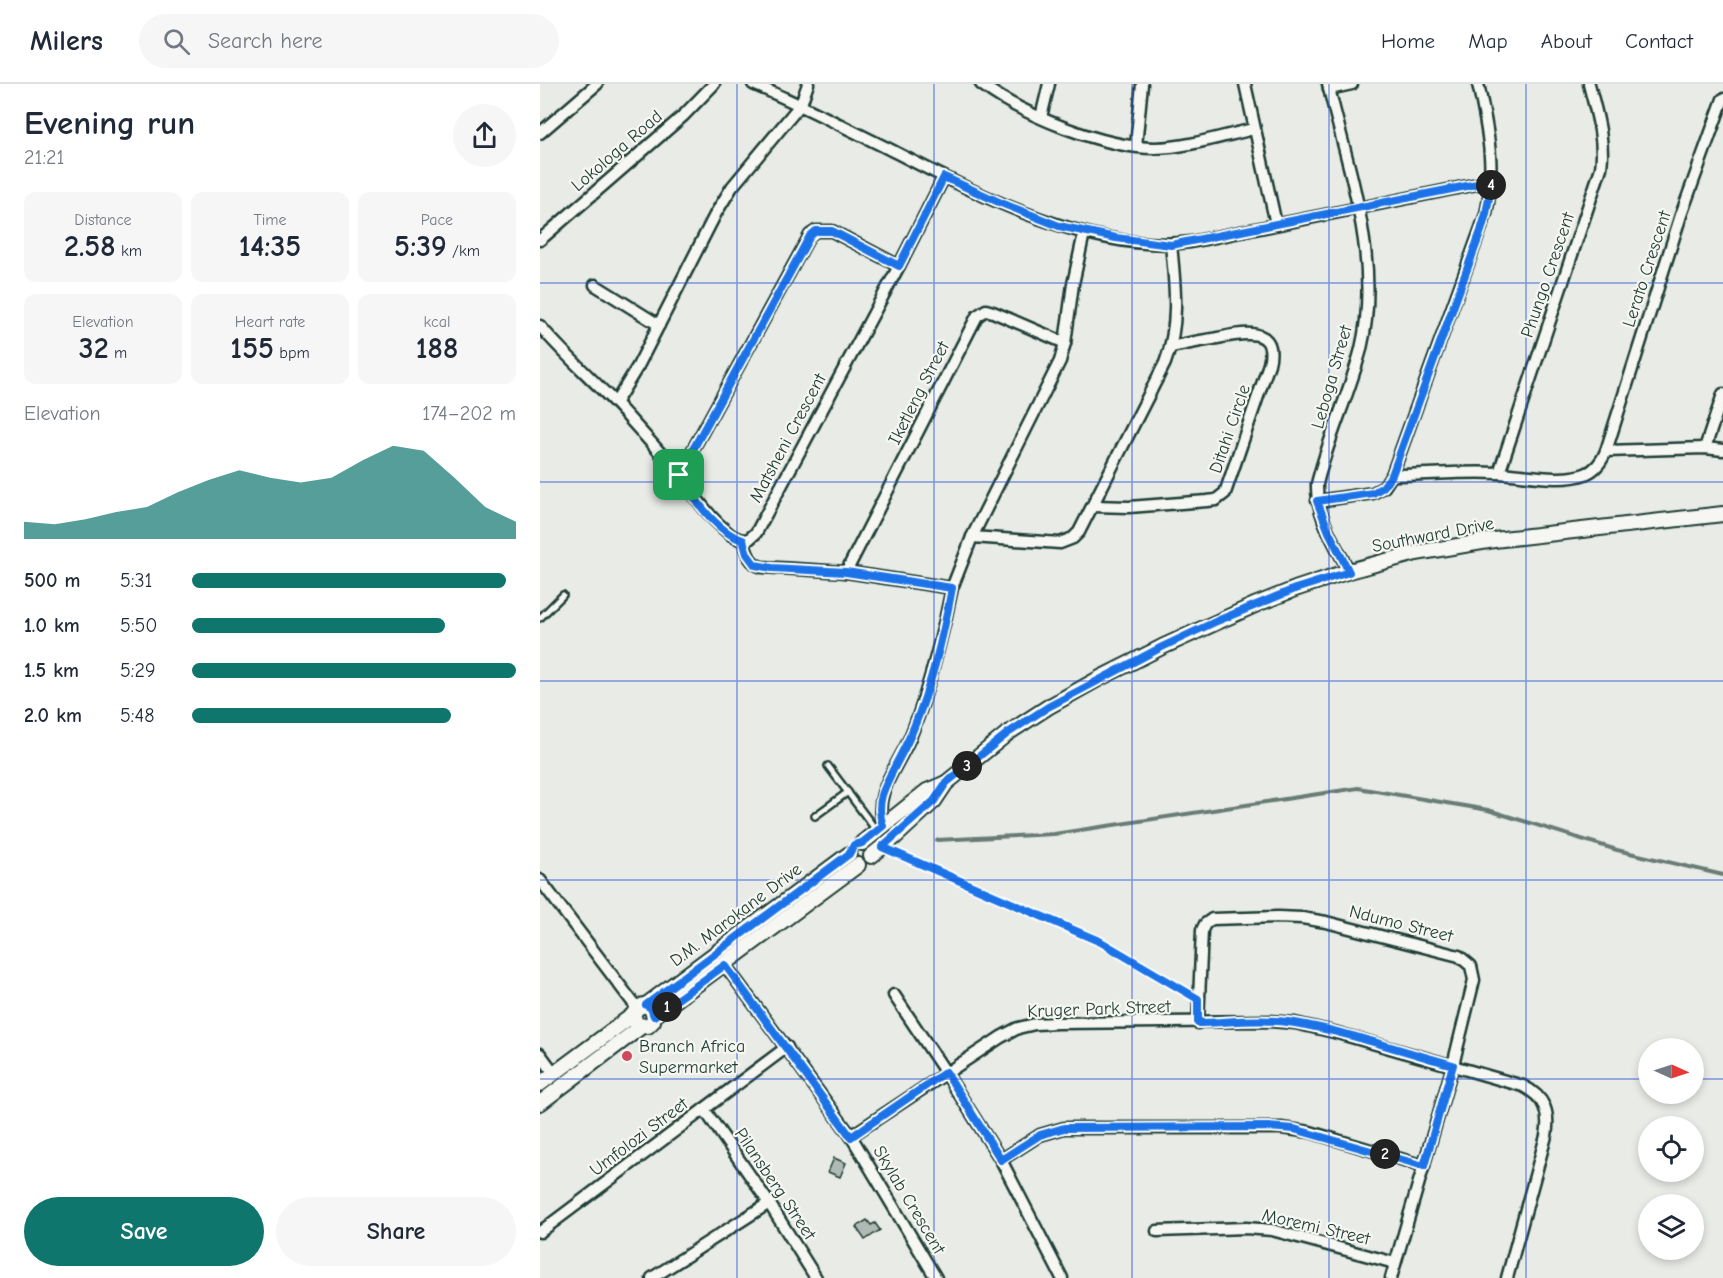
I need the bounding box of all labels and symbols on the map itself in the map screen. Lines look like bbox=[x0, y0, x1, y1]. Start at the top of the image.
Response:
street label: Lokologa Road bbox=[567, 106, 667, 196]
pin: 4 bbox=[1476, 170, 1506, 200]
street label: Lerato Crescent bbox=[1618, 207, 1676, 330]
street label: Phungo Crescent bbox=[1517, 209, 1580, 340]
street label: Leboga Street bbox=[1307, 322, 1357, 431]
street label: Iketleng Street bbox=[884, 337, 954, 448]
street label: Matsheni Crescent bbox=[745, 369, 831, 506]
street label: Ditahi Circle bbox=[1205, 382, 1255, 476]
pin bbox=[653, 449, 704, 500]
street label: Southward Drive bbox=[1370, 513, 1496, 557]
pin: 3 bbox=[952, 751, 982, 781]
street label: D.M. Marokane Drive bbox=[666, 859, 806, 971]
street label: Ndumo Street bbox=[1347, 901, 1456, 947]
pin: 1 bbox=[652, 992, 682, 1022]
street label: Kruger Park Street bbox=[1027, 996, 1172, 1022]
place label: Branch Africa Supermarket bbox=[639, 1036, 745, 1078]
north arrow bbox=[1638, 1038, 1704, 1104]
marker: Branch Africa Supermarket bbox=[620, 1049, 634, 1063]
street label: Umfolozi Street bbox=[586, 1093, 693, 1181]
street label: Pilansberg Street bbox=[730, 1124, 821, 1245]
pin: 2 bbox=[1370, 1139, 1400, 1169]
street label: Skylab Crescent bbox=[868, 1142, 950, 1259]
street label: Moremi Street bbox=[1260, 1204, 1373, 1250]

